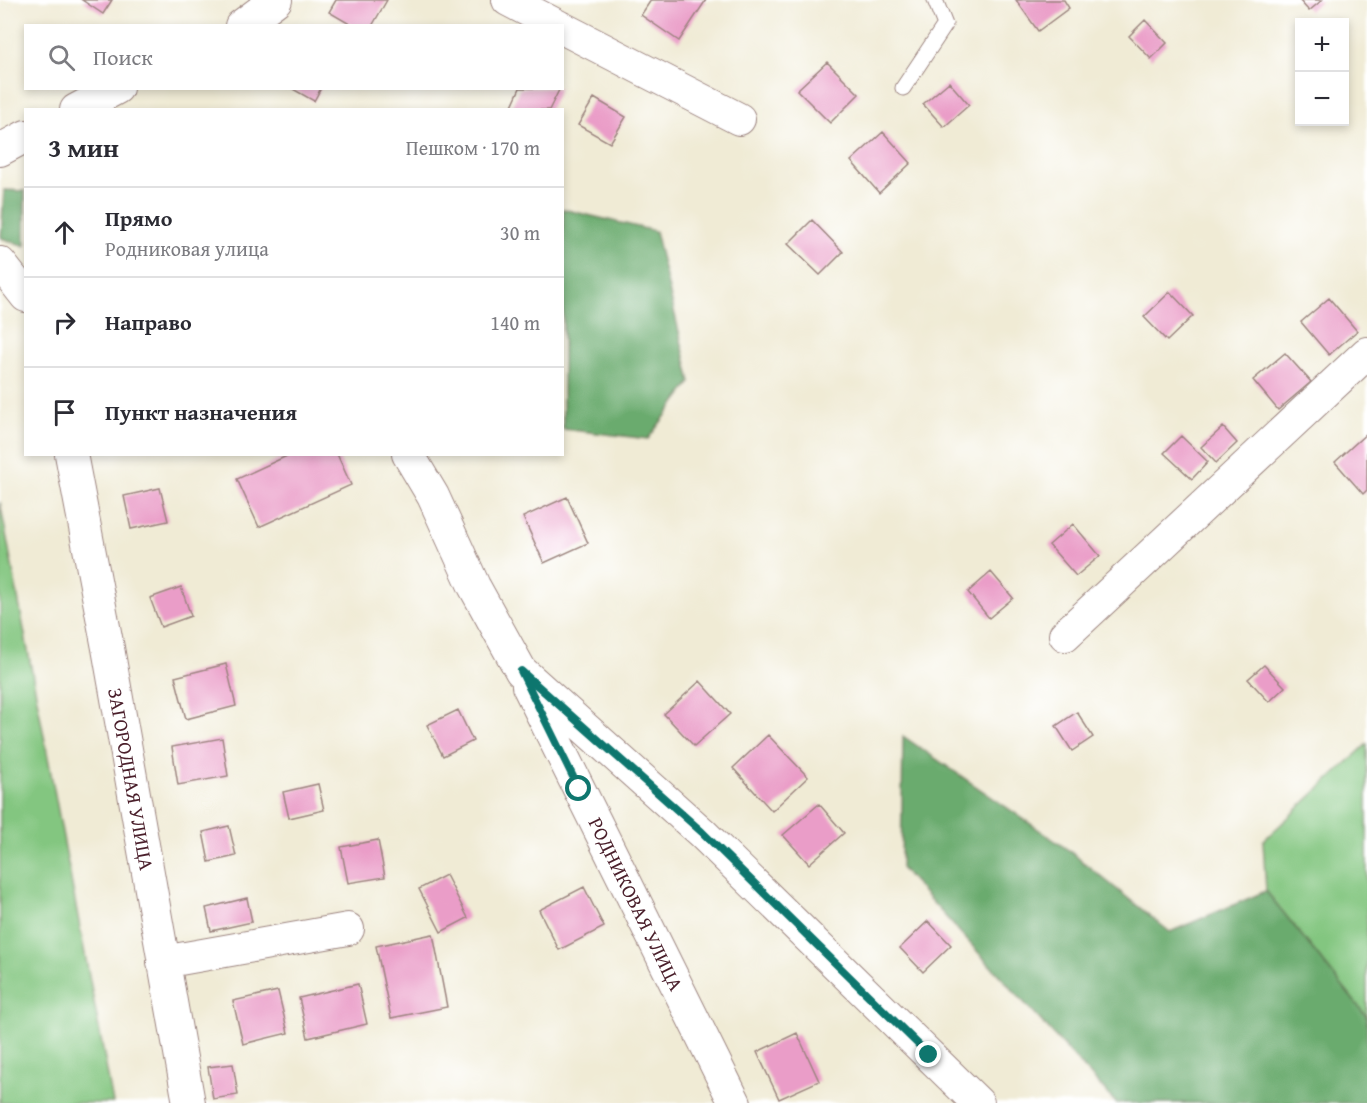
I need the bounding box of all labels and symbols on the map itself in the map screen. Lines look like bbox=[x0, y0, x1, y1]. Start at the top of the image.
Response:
street label: ЗАГОРОДНАЯ УЛИЦА bbox=[101, 685, 162, 872]
route start bbox=[565, 775, 591, 801]
street label: РОДНИКОВАЯ УЛИЦА bbox=[582, 812, 691, 995]
route end bbox=[915, 1041, 941, 1067]

